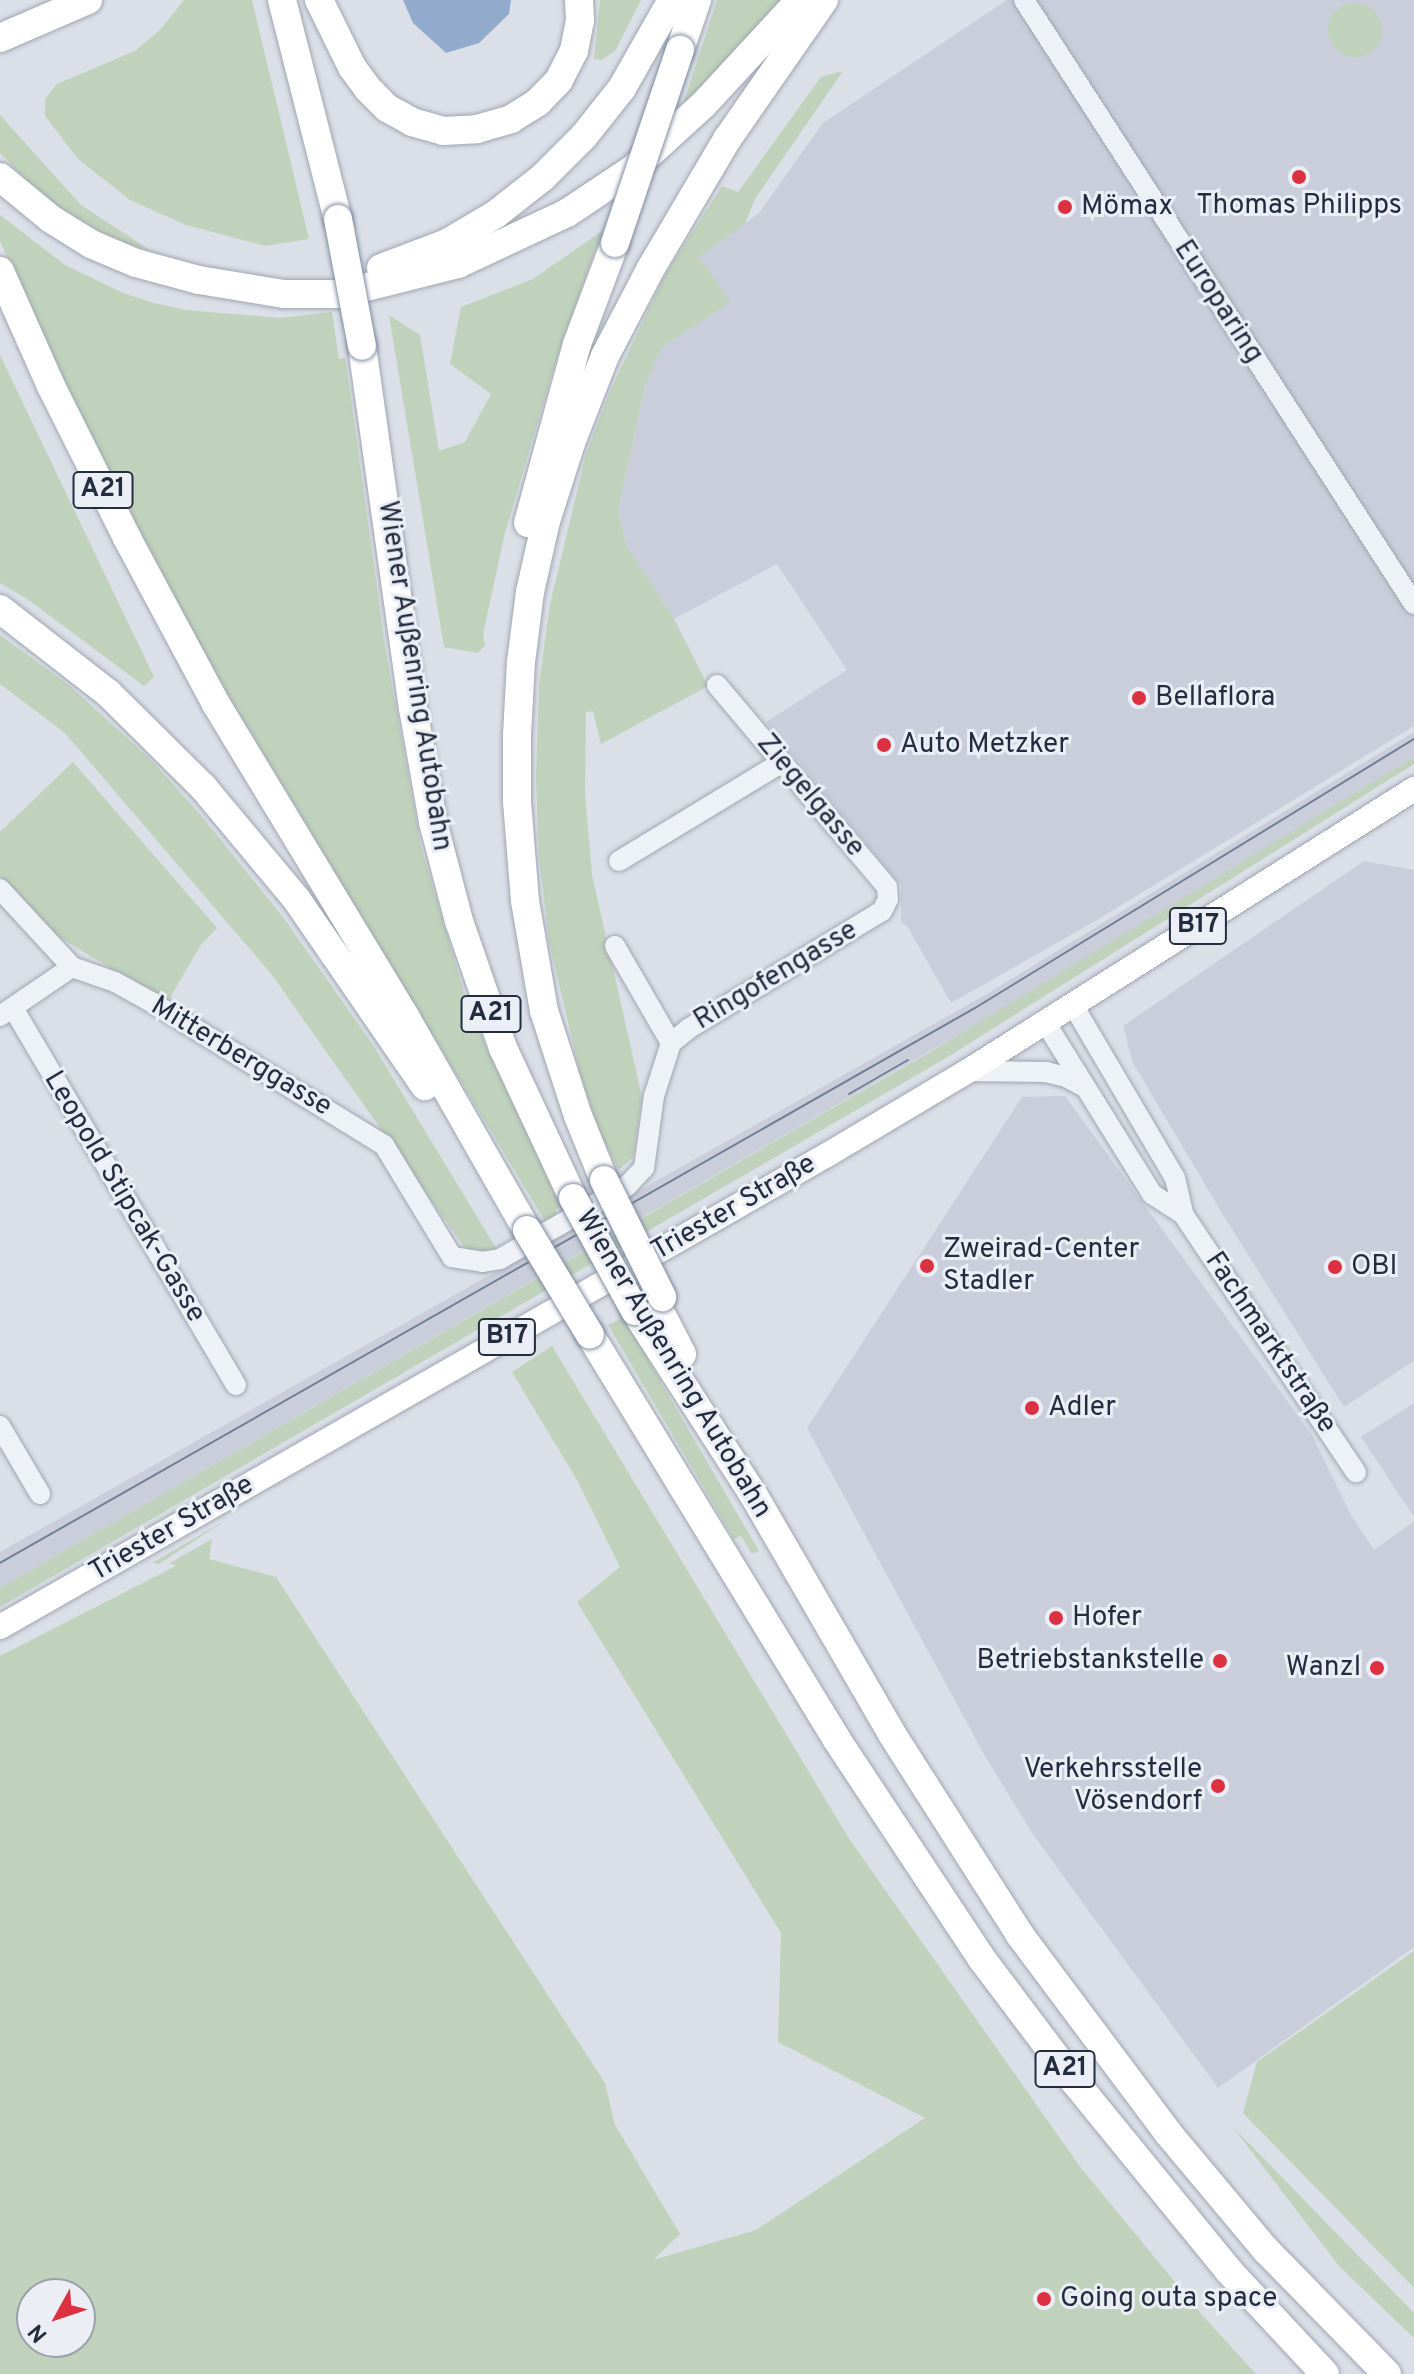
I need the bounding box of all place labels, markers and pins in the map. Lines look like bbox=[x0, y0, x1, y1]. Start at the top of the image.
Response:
marker: Thomas Philipps bbox=[1290, 168, 1308, 186]
place label: Thomas Philipps bbox=[1196, 189, 1402, 223]
place label: Mömax bbox=[1081, 190, 1173, 224]
marker: Mömax bbox=[1056, 198, 1074, 216]
place label: Bellaflora bbox=[1155, 681, 1275, 715]
marker: Bellaflora bbox=[1130, 689, 1148, 707]
place label: Auto Metzker bbox=[900, 728, 1069, 762]
marker: Auto Metzker bbox=[875, 736, 893, 754]
place label: Zweirad-Center Stadler bbox=[943, 1233, 1140, 1299]
place label: OBI bbox=[1351, 1250, 1397, 1284]
marker: Zweirad-Center Stadler bbox=[918, 1257, 936, 1275]
marker: OBI bbox=[1326, 1258, 1344, 1276]
place label: Adler bbox=[1048, 1391, 1116, 1425]
marker: Adler bbox=[1023, 1399, 1041, 1417]
place label: Hofer bbox=[1072, 1601, 1142, 1635]
marker: Hofer bbox=[1047, 1609, 1065, 1627]
place label: Betriebstankstelle bbox=[976, 1644, 1204, 1678]
place label: Wanzl bbox=[1286, 1651, 1361, 1685]
marker: Betriebstankstelle bbox=[1211, 1652, 1229, 1670]
marker: Wanzl bbox=[1368, 1659, 1386, 1677]
place label: Verkehrsstelle Vösendorf bbox=[1023, 1753, 1202, 1819]
marker: Verkehrsstelle Vösendorf bbox=[1209, 1777, 1227, 1795]
place label: Going outa space bbox=[1060, 2282, 1277, 2316]
marker: Going outa space bbox=[1035, 2290, 1053, 2308]

